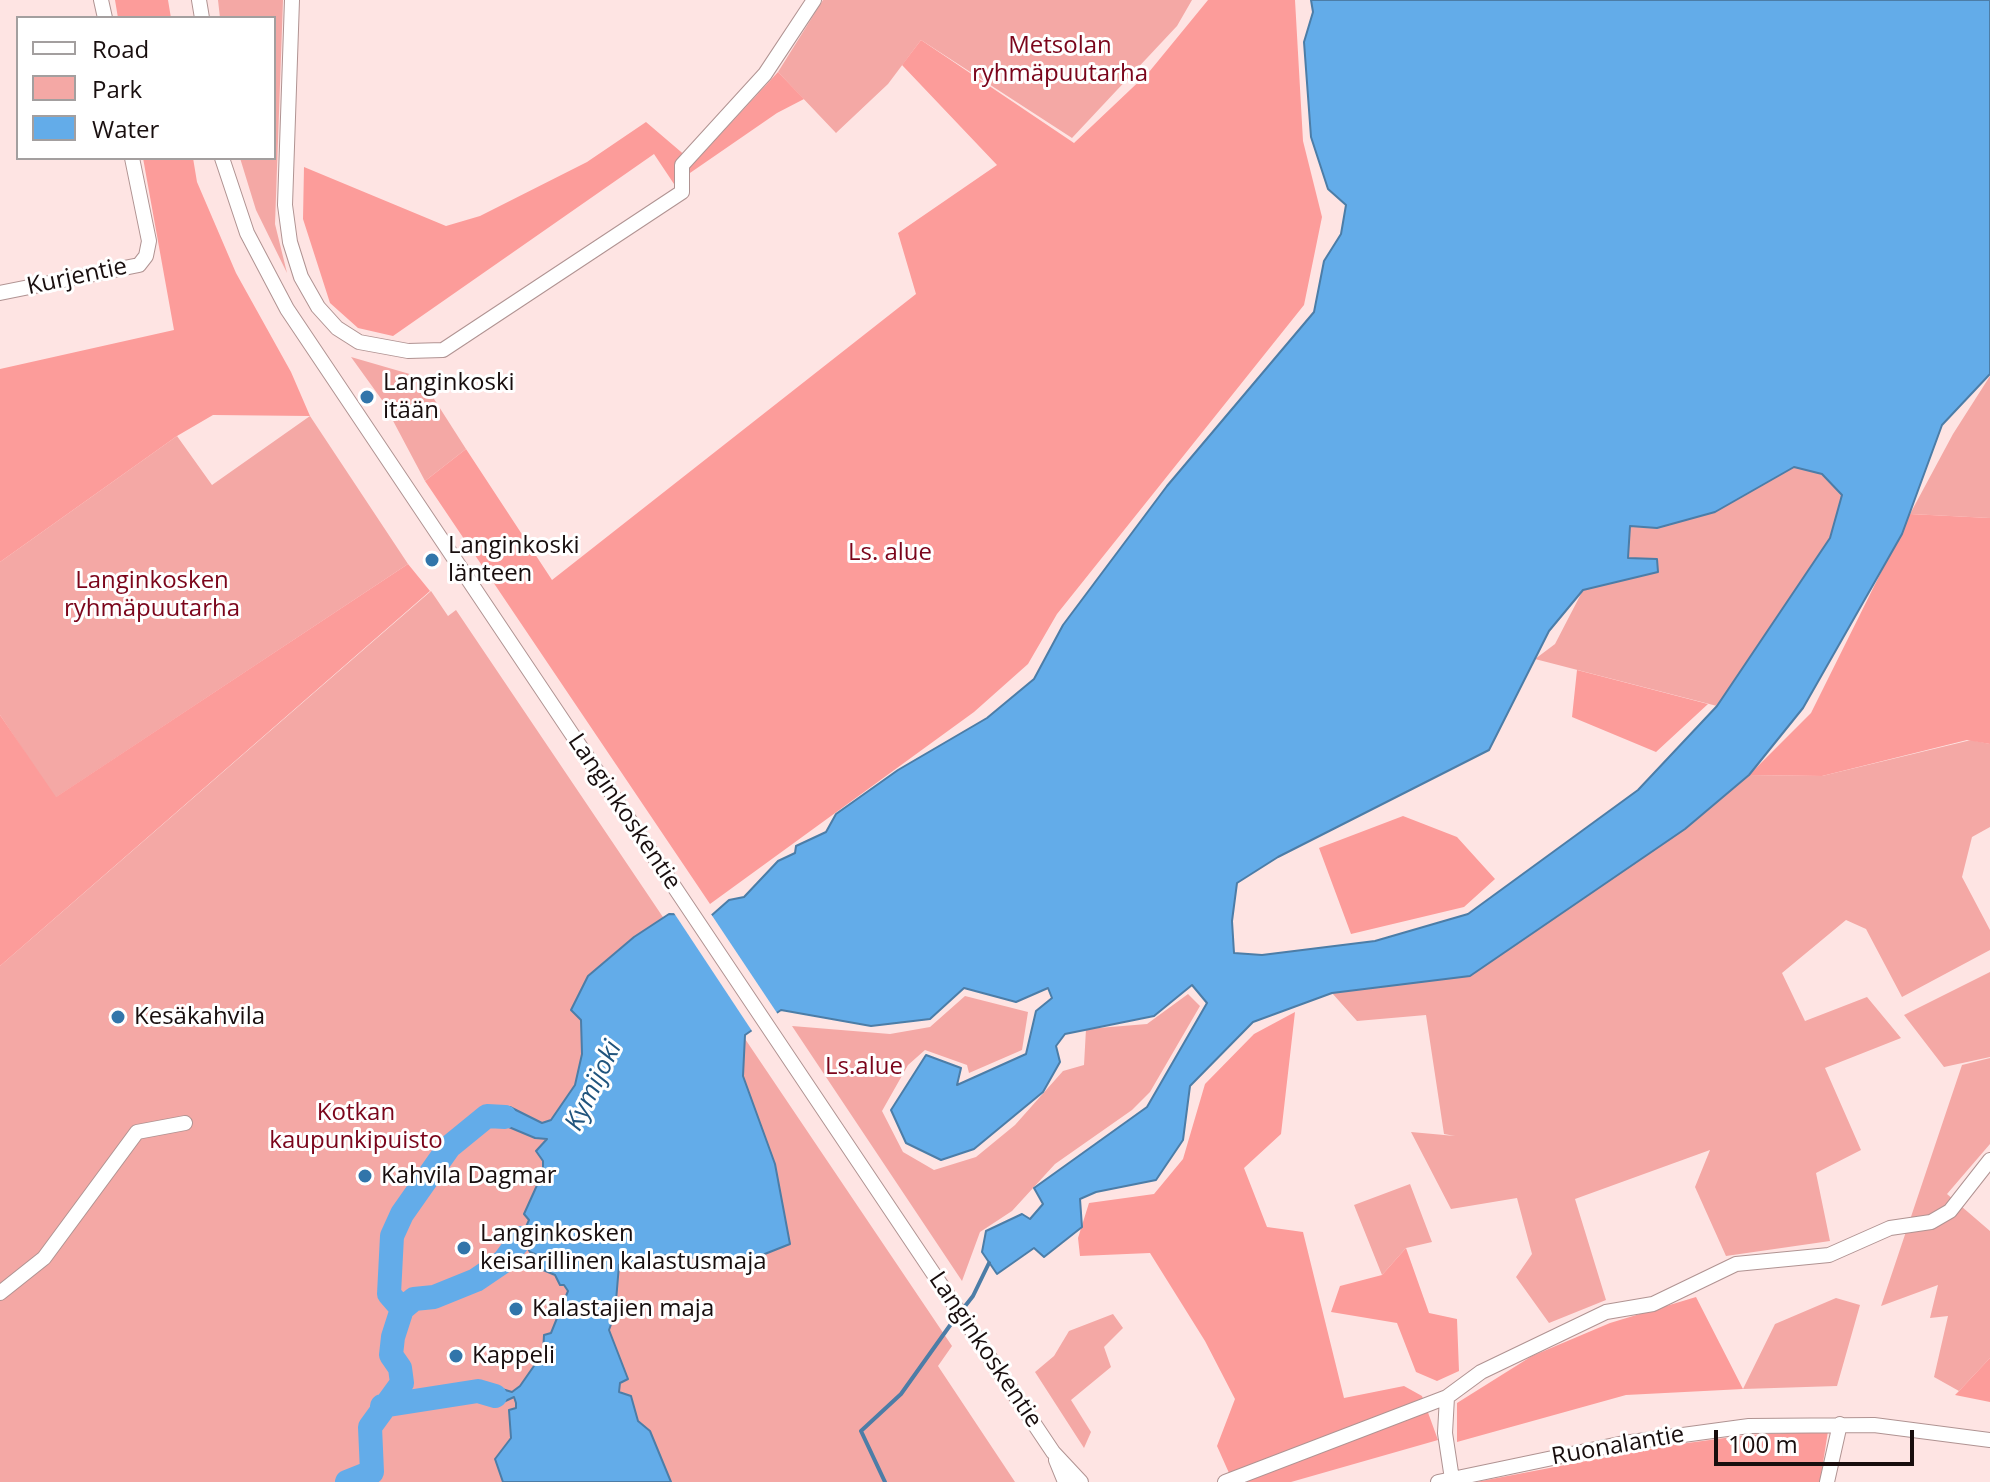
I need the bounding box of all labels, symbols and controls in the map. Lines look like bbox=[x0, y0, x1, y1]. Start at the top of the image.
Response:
legend bbox=[16, 16, 276, 160]
text: Road bbox=[92, 32, 149, 65]
park label: Metsolan ryhmäpuutarha bbox=[972, 32, 1148, 88]
text: Park bbox=[92, 72, 142, 105]
text: Water bbox=[92, 112, 159, 145]
street label: Kurjentie bbox=[24, 252, 130, 302]
place label: Langinkoski itään bbox=[383, 369, 515, 425]
marker: Langinkoski itään bbox=[358, 388, 376, 406]
place label: Langinkoski länteen bbox=[448, 532, 580, 588]
park label: Ls. alue bbox=[848, 539, 932, 567]
marker: Langinkoski länteen bbox=[423, 551, 441, 569]
park label: Langinkosken ryhmäpuutarha bbox=[64, 567, 240, 623]
street label: Langinkoskentie bbox=[561, 729, 687, 895]
place label: Kesäkahvila bbox=[134, 1003, 265, 1031]
marker: Kesäkahvila bbox=[109, 1008, 127, 1026]
water label: Kymijoki bbox=[559, 1036, 629, 1136]
park label: Ls.alue bbox=[825, 1053, 903, 1081]
park label: Kotkan kaupunkipuisto bbox=[269, 1099, 443, 1155]
place label: Kahvila Dagmar bbox=[381, 1162, 557, 1190]
marker: Kahvila Dagmar bbox=[356, 1167, 374, 1185]
place label: Langinkosken keisarillinen kalastusmaja bbox=[480, 1220, 767, 1276]
marker: Langinkosken keisarillinen kalastusmaja bbox=[455, 1239, 473, 1257]
street label: Langinkoskentie bbox=[922, 1267, 1048, 1433]
place label: Kalastajien maja bbox=[532, 1295, 714, 1323]
marker: Kalastajien maja bbox=[507, 1300, 525, 1318]
place label: Kappeli bbox=[472, 1342, 555, 1370]
marker: Kappeli bbox=[447, 1347, 465, 1365]
scale bar bbox=[1718, 1414, 1918, 1464]
street label: Ruonalantie bbox=[1549, 1420, 1687, 1472]
text: 100 m bbox=[1728, 1427, 1798, 1460]

